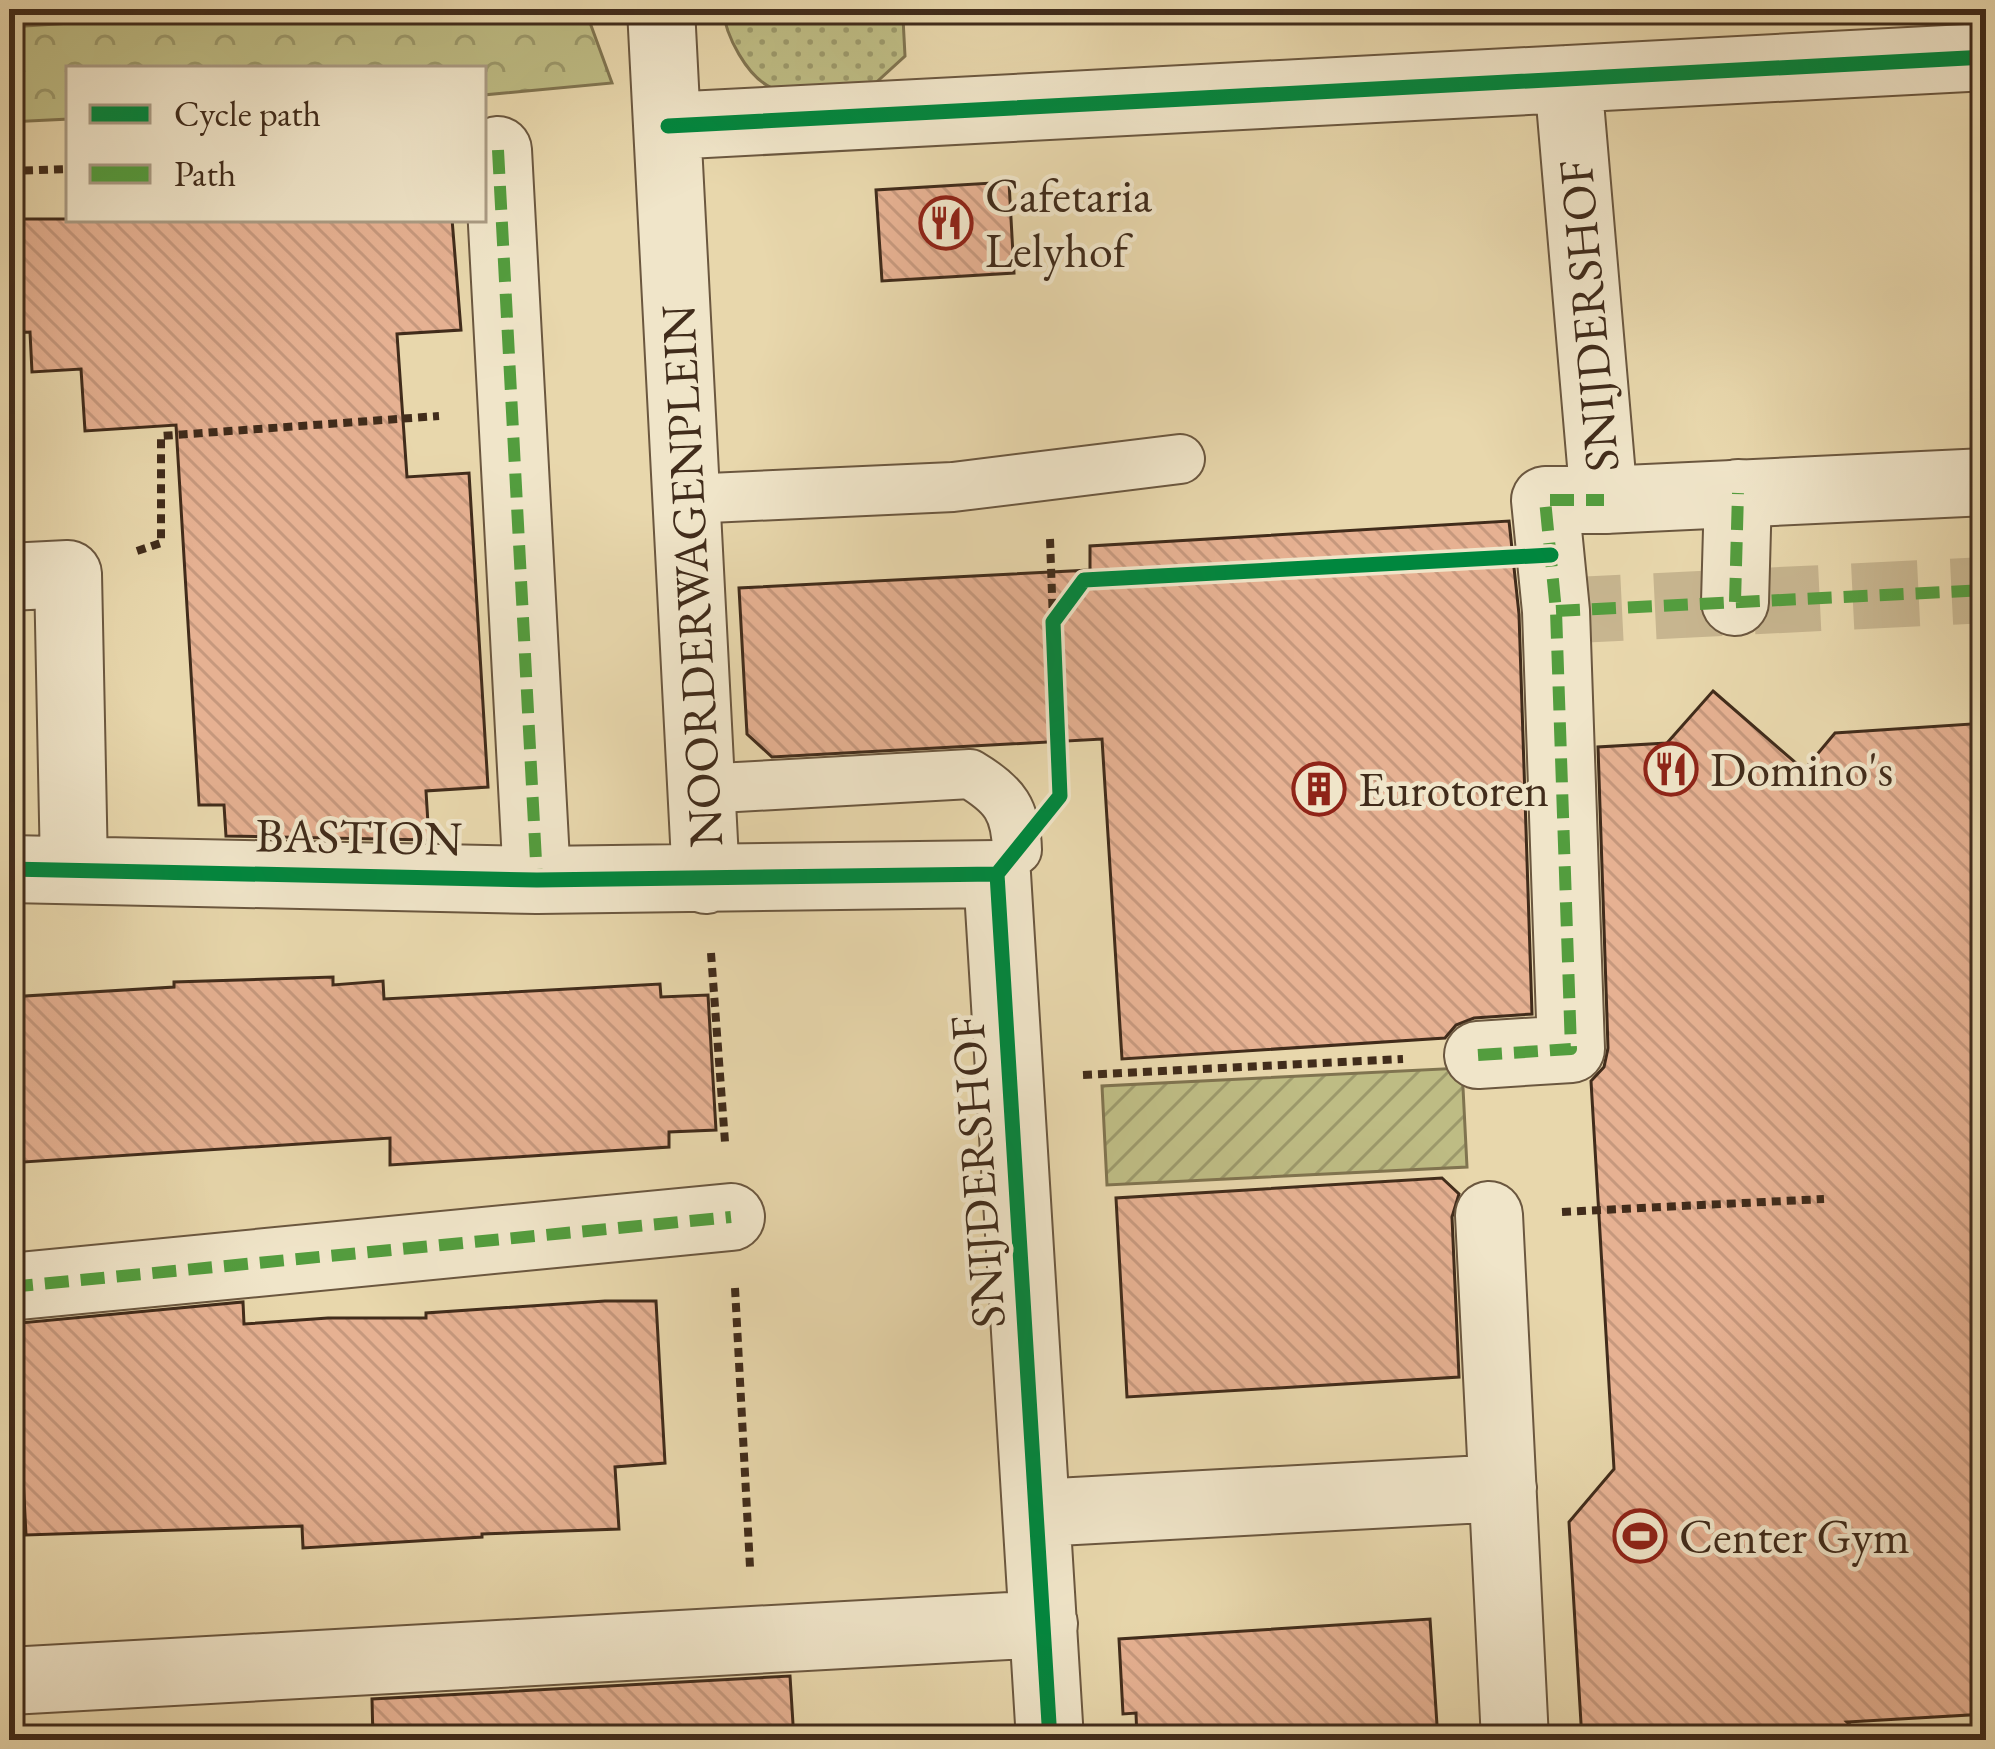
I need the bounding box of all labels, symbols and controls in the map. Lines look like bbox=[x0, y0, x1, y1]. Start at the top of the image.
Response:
legend bbox=[66, 66, 486, 222]
text: Cycle path bbox=[174, 90, 321, 137]
text: Path bbox=[174, 150, 236, 197]
street label: SNIJDERSHOF bbox=[1543, 157, 1633, 475]
place label: Cafetaria Lelyhof bbox=[985, 164, 1153, 281]
restaurant icon: Cafetaria Lelyhof bbox=[918, 195, 974, 251]
street label: NOORDERWAGENPLEIN bbox=[646, 303, 736, 849]
place label: Domino's bbox=[1710, 738, 1893, 800]
restaurant icon: Domino's bbox=[1643, 741, 1699, 797]
place label: Eurotoren bbox=[1358, 758, 1549, 820]
building icon: Eurotoren bbox=[1291, 761, 1347, 817]
street label: BASTION bbox=[255, 803, 463, 869]
street label: SNIJDERSHOF bbox=[935, 1014, 1019, 1330]
place label: Center Gym bbox=[1679, 1505, 1910, 1567]
sports icon: Center Gym bbox=[1612, 1508, 1668, 1564]

